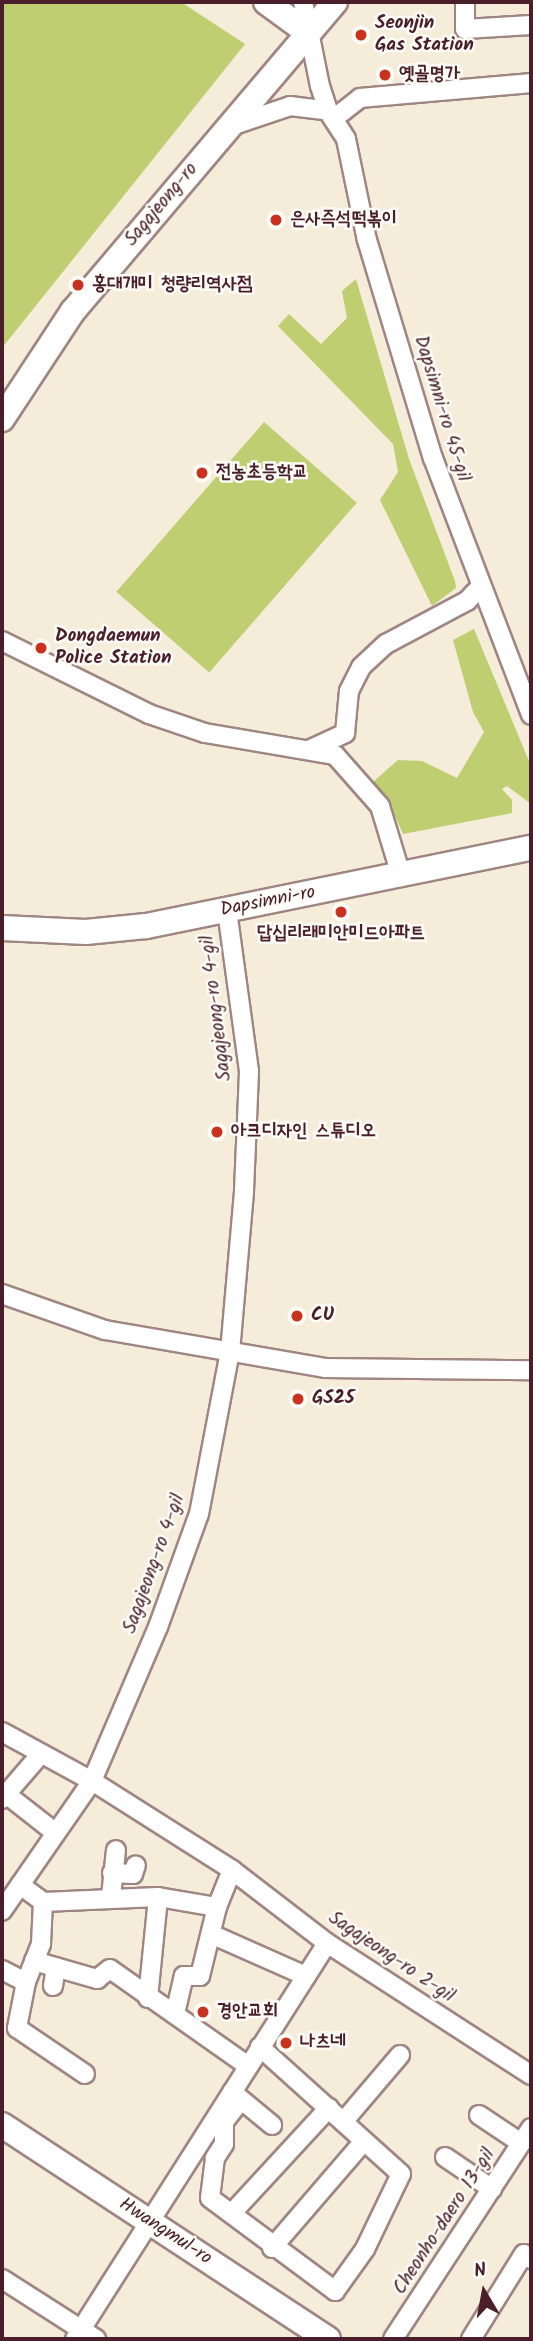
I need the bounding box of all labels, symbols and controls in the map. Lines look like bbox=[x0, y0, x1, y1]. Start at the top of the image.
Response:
place label: Seonjin Gas Station bbox=[375, 13, 474, 57]
marker: Seonjin Gas Station bbox=[353, 27, 369, 43]
place label: 옛골명가 bbox=[399, 64, 460, 86]
marker: 옛골명가 bbox=[377, 67, 393, 83]
street label: Sagajeong-ro bbox=[121, 159, 203, 251]
place label: 은사즉석떡볶이 bbox=[290, 209, 397, 231]
marker: 은사즉석떡볶이 bbox=[268, 212, 284, 228]
place label: 홍대개미 청량리역사점 bbox=[92, 274, 252, 296]
marker: 홍대개미 청량리역사점 bbox=[70, 277, 86, 293]
street label: Dapsimni-ro 45-gil bbox=[408, 333, 474, 485]
place label: 전농초등학교 bbox=[216, 462, 308, 484]
marker: 전농초등학교 bbox=[194, 465, 210, 481]
place label: Dongdaemun Police Station bbox=[55, 626, 171, 670]
marker: Dongdaemun Police Station bbox=[33, 640, 49, 656]
street label: Dapsimni-ro bbox=[219, 882, 317, 922]
marker: 답십리래미안미드아파트 bbox=[333, 904, 349, 920]
place label: 답십리래미안미드아파트 bbox=[257, 923, 425, 945]
street label: Sagajeong-ro 4-gil bbox=[197, 934, 237, 1082]
place label: 아크디자인 스튜디오 bbox=[231, 1121, 376, 1143]
marker: 아크디자인 스튜디오 bbox=[209, 1124, 225, 1140]
place label: CU bbox=[311, 1305, 334, 1327]
marker: CU bbox=[289, 1308, 305, 1324]
place label: GS25 bbox=[312, 1388, 355, 1410]
marker: GS25 bbox=[290, 1391, 306, 1407]
street label: Sagajeong-ro 4-gil bbox=[119, 1491, 191, 1637]
street label: Sagajeong-ro 2-gil bbox=[324, 1907, 458, 2009]
place label: 경안교회 bbox=[217, 2001, 278, 2023]
marker: 경안교회 bbox=[195, 2004, 211, 2020]
place label: 나츠네 bbox=[300, 2032, 346, 2054]
marker: 나츠네 bbox=[278, 2035, 294, 2051]
street label: Cheonho-daero 13-gil bbox=[389, 2145, 501, 2299]
street label: Hwangmul-ro bbox=[114, 2194, 216, 2270]
text: N bbox=[472, 2256, 489, 2287]
north arrow bbox=[449, 2257, 519, 2327]

